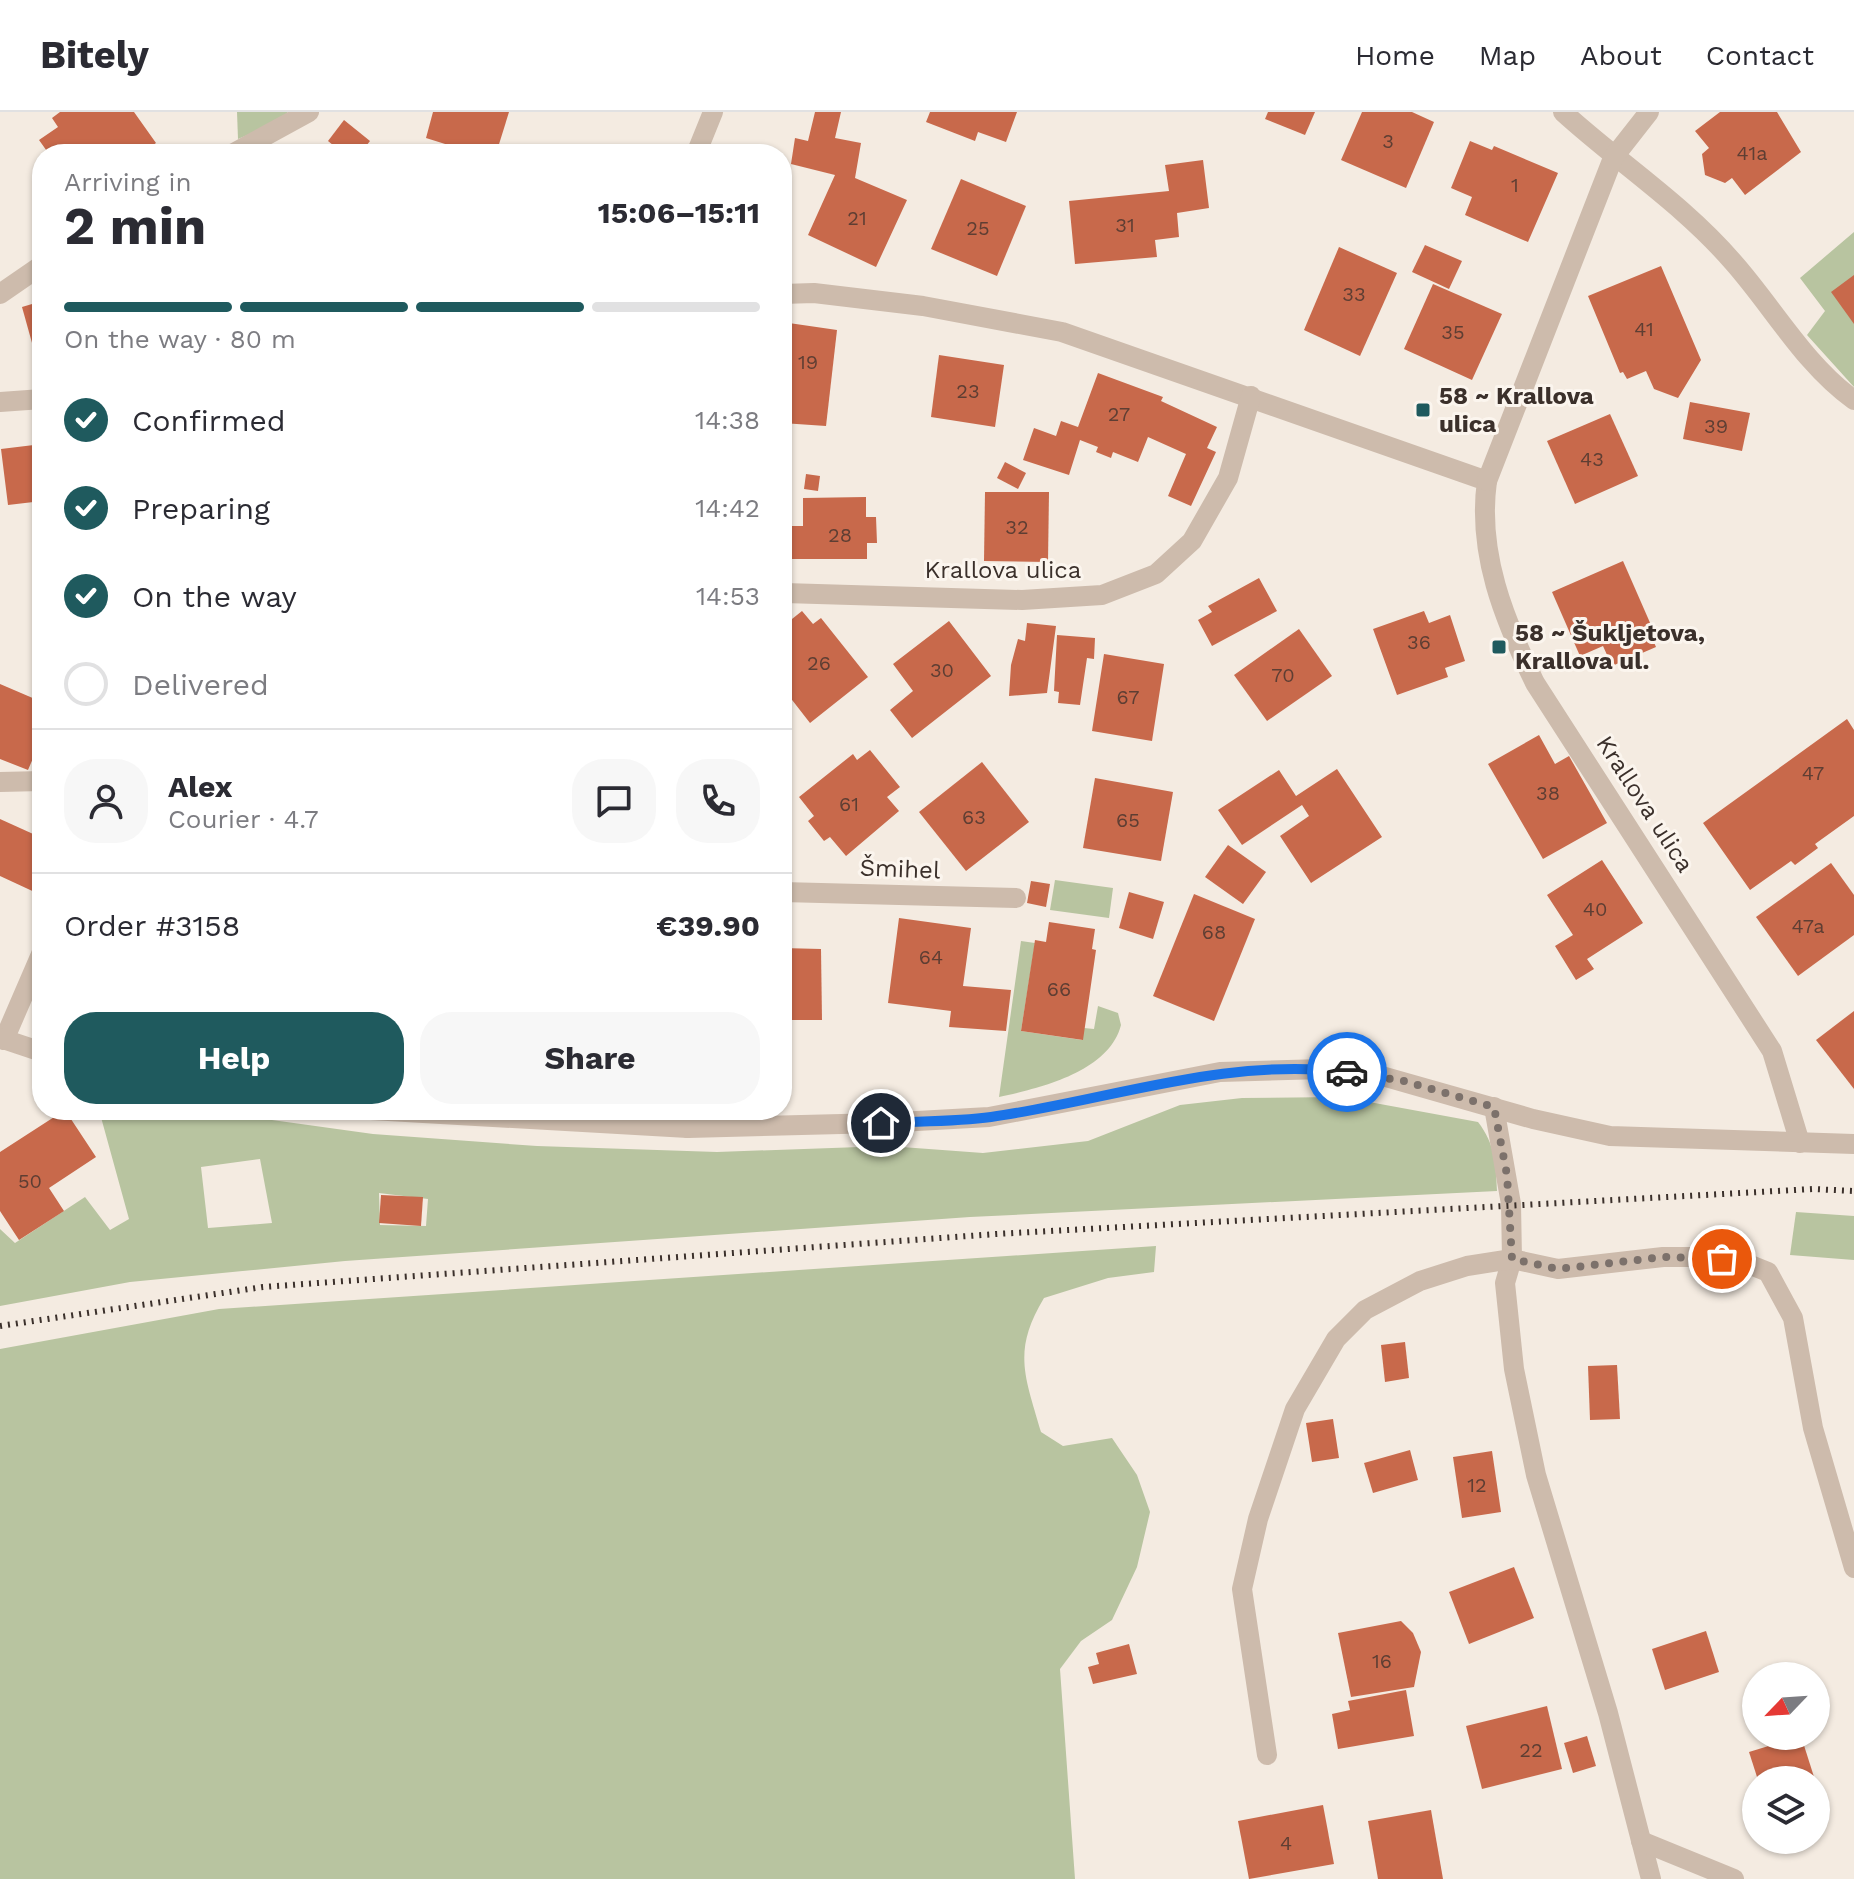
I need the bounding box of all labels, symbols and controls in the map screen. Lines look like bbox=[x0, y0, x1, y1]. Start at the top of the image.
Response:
text: Bitely bbox=[40, 33, 149, 77]
text: Home bbox=[1355, 39, 1435, 72]
text: Map bbox=[1479, 39, 1536, 72]
text: About bbox=[1580, 39, 1662, 72]
text: Contact bbox=[1706, 39, 1814, 72]
house number: 3 bbox=[1382, 129, 1394, 153]
house number: 41a bbox=[1736, 141, 1768, 165]
text: Arriving in bbox=[64, 167, 192, 197]
house number: 1 bbox=[1511, 173, 1519, 197]
text: 15:06–15:11 bbox=[598, 195, 760, 230]
text: 2 min bbox=[64, 196, 206, 257]
house number: 21 bbox=[847, 206, 867, 230]
house number: 31 bbox=[1115, 213, 1135, 237]
house number: 25 bbox=[966, 216, 990, 240]
house number: 33 bbox=[1342, 282, 1366, 306]
house number: 41 bbox=[1634, 317, 1654, 341]
house number: 35 bbox=[1441, 320, 1465, 344]
text: On the way · 80 m bbox=[64, 324, 296, 354]
house number: 19 bbox=[798, 350, 818, 374]
house number: 23 bbox=[956, 379, 980, 403]
place label: 58 ~ Krallova ulica bbox=[1439, 382, 1594, 438]
icon: check bbox=[64, 398, 108, 442]
marker: 58 ~ Krallova ulica bbox=[1414, 401, 1432, 419]
house number: 27 bbox=[1108, 402, 1130, 426]
text: Confirmed bbox=[132, 403, 286, 438]
text: 14:38 bbox=[695, 405, 760, 435]
house number: 39 bbox=[1704, 414, 1728, 438]
house number: 43 bbox=[1580, 447, 1604, 471]
icon: check bbox=[64, 486, 108, 530]
text: Preparing bbox=[132, 491, 270, 526]
text: 14:42 bbox=[695, 493, 760, 523]
house number: 32 bbox=[1005, 515, 1029, 539]
house number: 28 bbox=[828, 523, 852, 547]
street label: Krallova ulica bbox=[925, 556, 1081, 584]
icon: check bbox=[64, 574, 108, 618]
text: On the way bbox=[132, 579, 297, 614]
text: 14:53 bbox=[696, 581, 760, 611]
place label: 58 ~ Šukljetova, Krallova ul. bbox=[1515, 619, 1705, 675]
house number: 36 bbox=[1407, 630, 1431, 654]
marker: 58 ~ Šukljetova, Krallova ul. bbox=[1490, 638, 1508, 656]
house number: 26 bbox=[807, 651, 831, 675]
house number: 30 bbox=[930, 658, 954, 682]
house number: 70 bbox=[1271, 663, 1295, 687]
text: Delivered bbox=[132, 667, 269, 702]
house number: 67 bbox=[1116, 685, 1140, 709]
street label: Krallova ulica bbox=[1591, 731, 1699, 877]
button: person bbox=[64, 759, 148, 843]
button: chat bbox=[572, 759, 656, 843]
button: phone bbox=[676, 759, 760, 843]
house number: 47 bbox=[1802, 761, 1824, 785]
text: Alex bbox=[168, 769, 232, 804]
house number: 38 bbox=[1536, 781, 1560, 805]
house number: 61 bbox=[839, 792, 859, 816]
text: Courier · 4.7 bbox=[168, 804, 318, 834]
house number: 63 bbox=[962, 805, 986, 829]
house number: 65 bbox=[1116, 808, 1140, 832]
street label: Šmihel bbox=[859, 854, 941, 884]
house number: 40 bbox=[1583, 897, 1607, 921]
text: Order #3158 bbox=[64, 908, 240, 943]
text: €39.90 bbox=[656, 908, 760, 943]
house number: 47a bbox=[1791, 914, 1825, 938]
house number: 68 bbox=[1202, 920, 1226, 944]
house number: 64 bbox=[919, 945, 943, 969]
house number: 66 bbox=[1047, 977, 1071, 1001]
button: Help bbox=[64, 1012, 404, 1104]
button: Share bbox=[420, 1012, 760, 1104]
courier bbox=[1307, 1032, 1387, 1112]
icon: car bbox=[1325, 1050, 1369, 1094]
pin bbox=[847, 1089, 915, 1157]
icon: home bbox=[859, 1101, 903, 1145]
house number: 50 bbox=[18, 1169, 42, 1193]
pin bbox=[1688, 1225, 1756, 1293]
icon: bag bbox=[1700, 1237, 1744, 1281]
house number: 12 bbox=[1467, 1473, 1487, 1497]
house number: 16 bbox=[1372, 1649, 1392, 1673]
north arrow bbox=[1742, 1662, 1830, 1750]
map controls bbox=[1742, 1662, 1830, 1854]
house number: 22 bbox=[1519, 1738, 1543, 1762]
button: layers bbox=[1742, 1766, 1830, 1854]
house number: 4 bbox=[1280, 1831, 1292, 1855]

